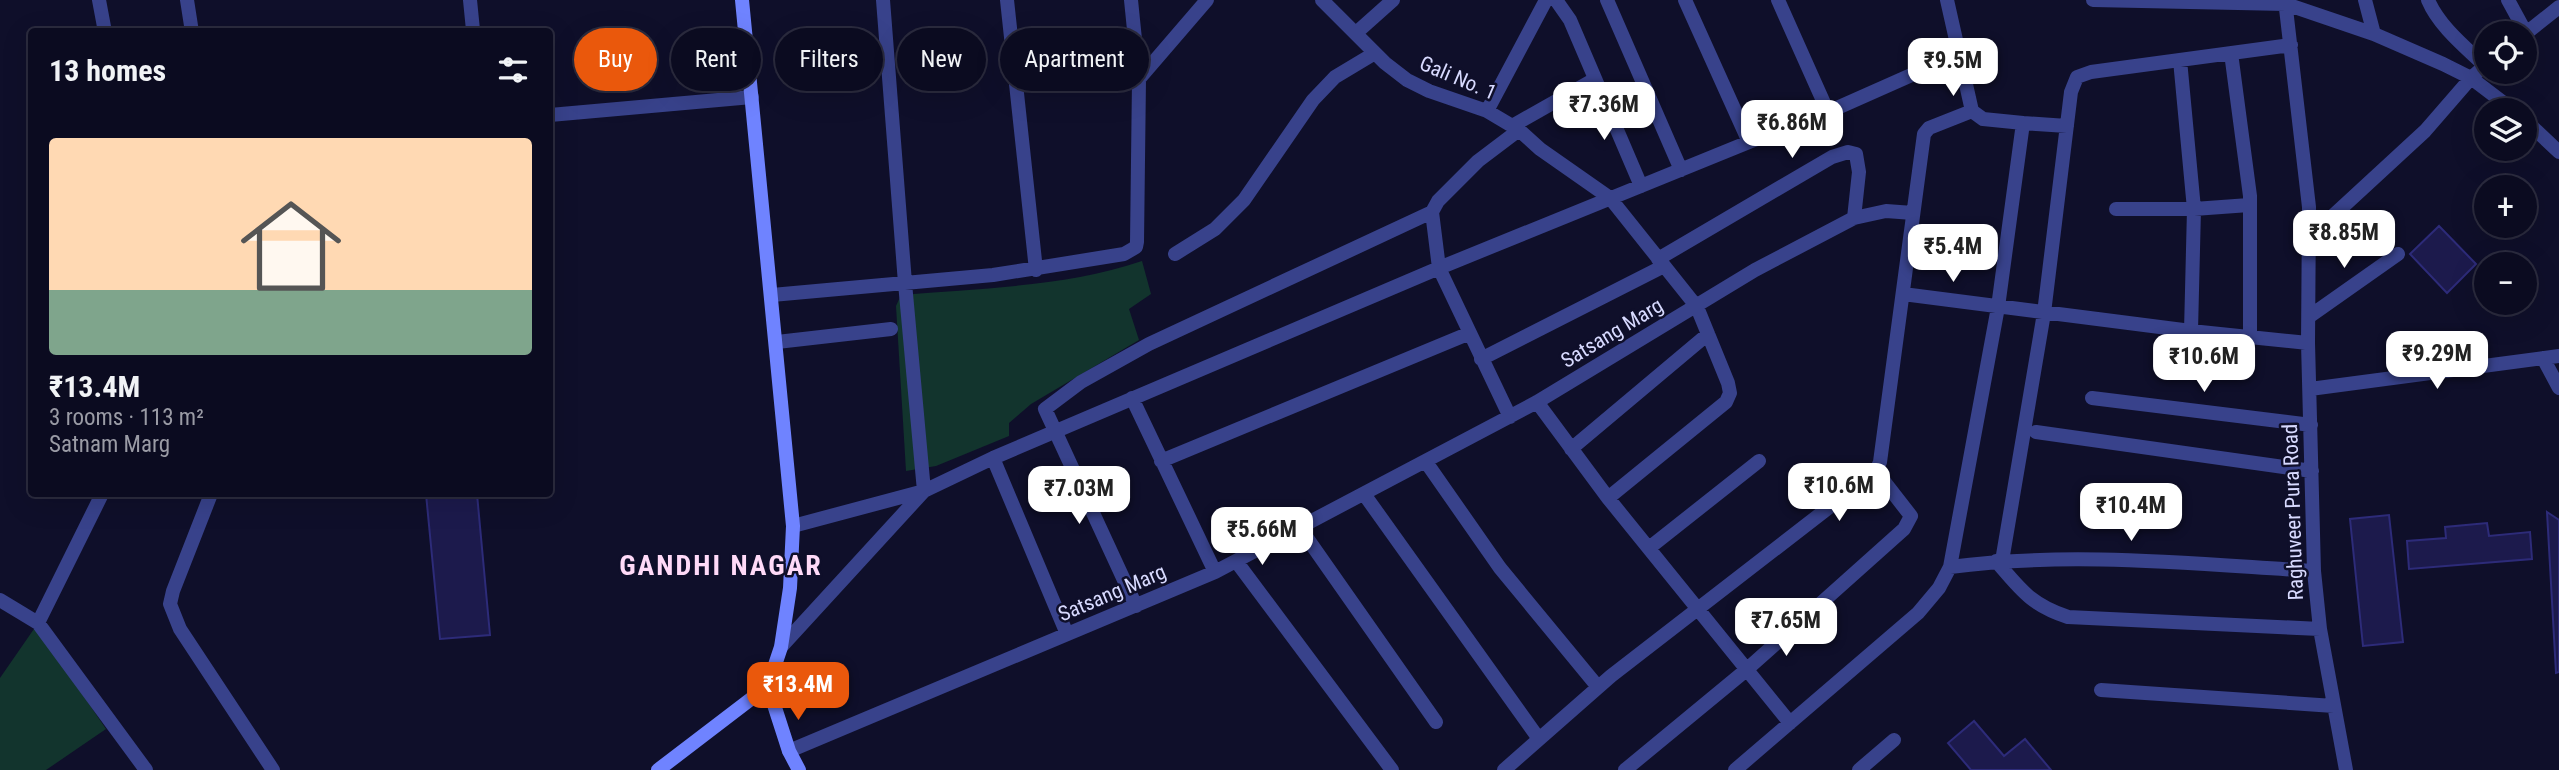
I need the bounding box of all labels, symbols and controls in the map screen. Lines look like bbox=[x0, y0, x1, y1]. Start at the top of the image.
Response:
map controls bbox=[2474, 21, 2537, 315]
button: locate bbox=[2474, 21, 2537, 84]
chip: Buy bbox=[574, 28, 657, 91]
chip: Rent bbox=[671, 28, 761, 91]
chip: Filters bbox=[775, 28, 883, 91]
chip: New bbox=[897, 28, 986, 91]
chip: Apartment bbox=[1000, 28, 1149, 91]
pin: ₹9.5M bbox=[1904, 38, 2002, 98]
text: ₹9.5M bbox=[1924, 47, 1982, 74]
icon: filters bbox=[494, 51, 532, 89]
street label: Gali No. 1 bbox=[1416, 51, 1500, 105]
text: 13 homes bbox=[49, 53, 166, 88]
pin: ₹7.36M bbox=[1547, 82, 1661, 142]
text: ₹7.36M bbox=[1569, 91, 1639, 118]
button: layers bbox=[2474, 98, 2537, 161]
pin: ₹6.86M bbox=[1735, 100, 1849, 160]
text: ₹6.86M bbox=[1757, 109, 1827, 136]
button: + bbox=[2474, 175, 2537, 238]
icon: home bbox=[228, 183, 354, 309]
pin: ₹8.85M bbox=[2287, 210, 2401, 270]
text: ₹8.85M bbox=[2309, 219, 2379, 246]
pin: ₹5.4M bbox=[1904, 224, 2002, 284]
text: ₹5.4M bbox=[1924, 233, 1982, 260]
button: − bbox=[2474, 252, 2537, 315]
street label: Satsang Marg bbox=[1557, 293, 1667, 373]
pin: ₹9.29M bbox=[2380, 332, 2494, 391]
pin: ₹10.6M bbox=[2147, 334, 2261, 394]
text: ₹9.29M bbox=[2402, 340, 2472, 367]
text: ₹10.6M bbox=[2169, 343, 2239, 370]
text: ₹13.4M bbox=[49, 369, 140, 404]
text: 3 rooms · 113 m² bbox=[49, 404, 204, 431]
street label: Raghuveer Pura Road bbox=[2278, 423, 2308, 601]
text: Satnam Marg bbox=[49, 431, 170, 458]
pin: ₹10.6M bbox=[1782, 463, 1896, 523]
pin: ₹7.03M bbox=[1022, 466, 1136, 526]
text: ₹10.6M bbox=[1804, 472, 1874, 499]
text: ₹7.03M bbox=[1044, 475, 1114, 502]
pin: ₹10.4M bbox=[2074, 484, 2188, 543]
text: ₹10.4M bbox=[2096, 492, 2166, 519]
pin: ₹5.66M bbox=[1205, 508, 1319, 567]
text: ₹5.66M bbox=[1227, 516, 1297, 543]
district label: GANDHI NAGAR bbox=[619, 549, 823, 582]
street label: Satsang Marg bbox=[1055, 560, 1169, 626]
pin: ₹7.65M bbox=[1729, 598, 1843, 658]
text: ₹7.65M bbox=[1751, 607, 1821, 634]
pin: ₹13.4M bbox=[741, 662, 855, 722]
text: ₹13.4M bbox=[763, 671, 833, 698]

